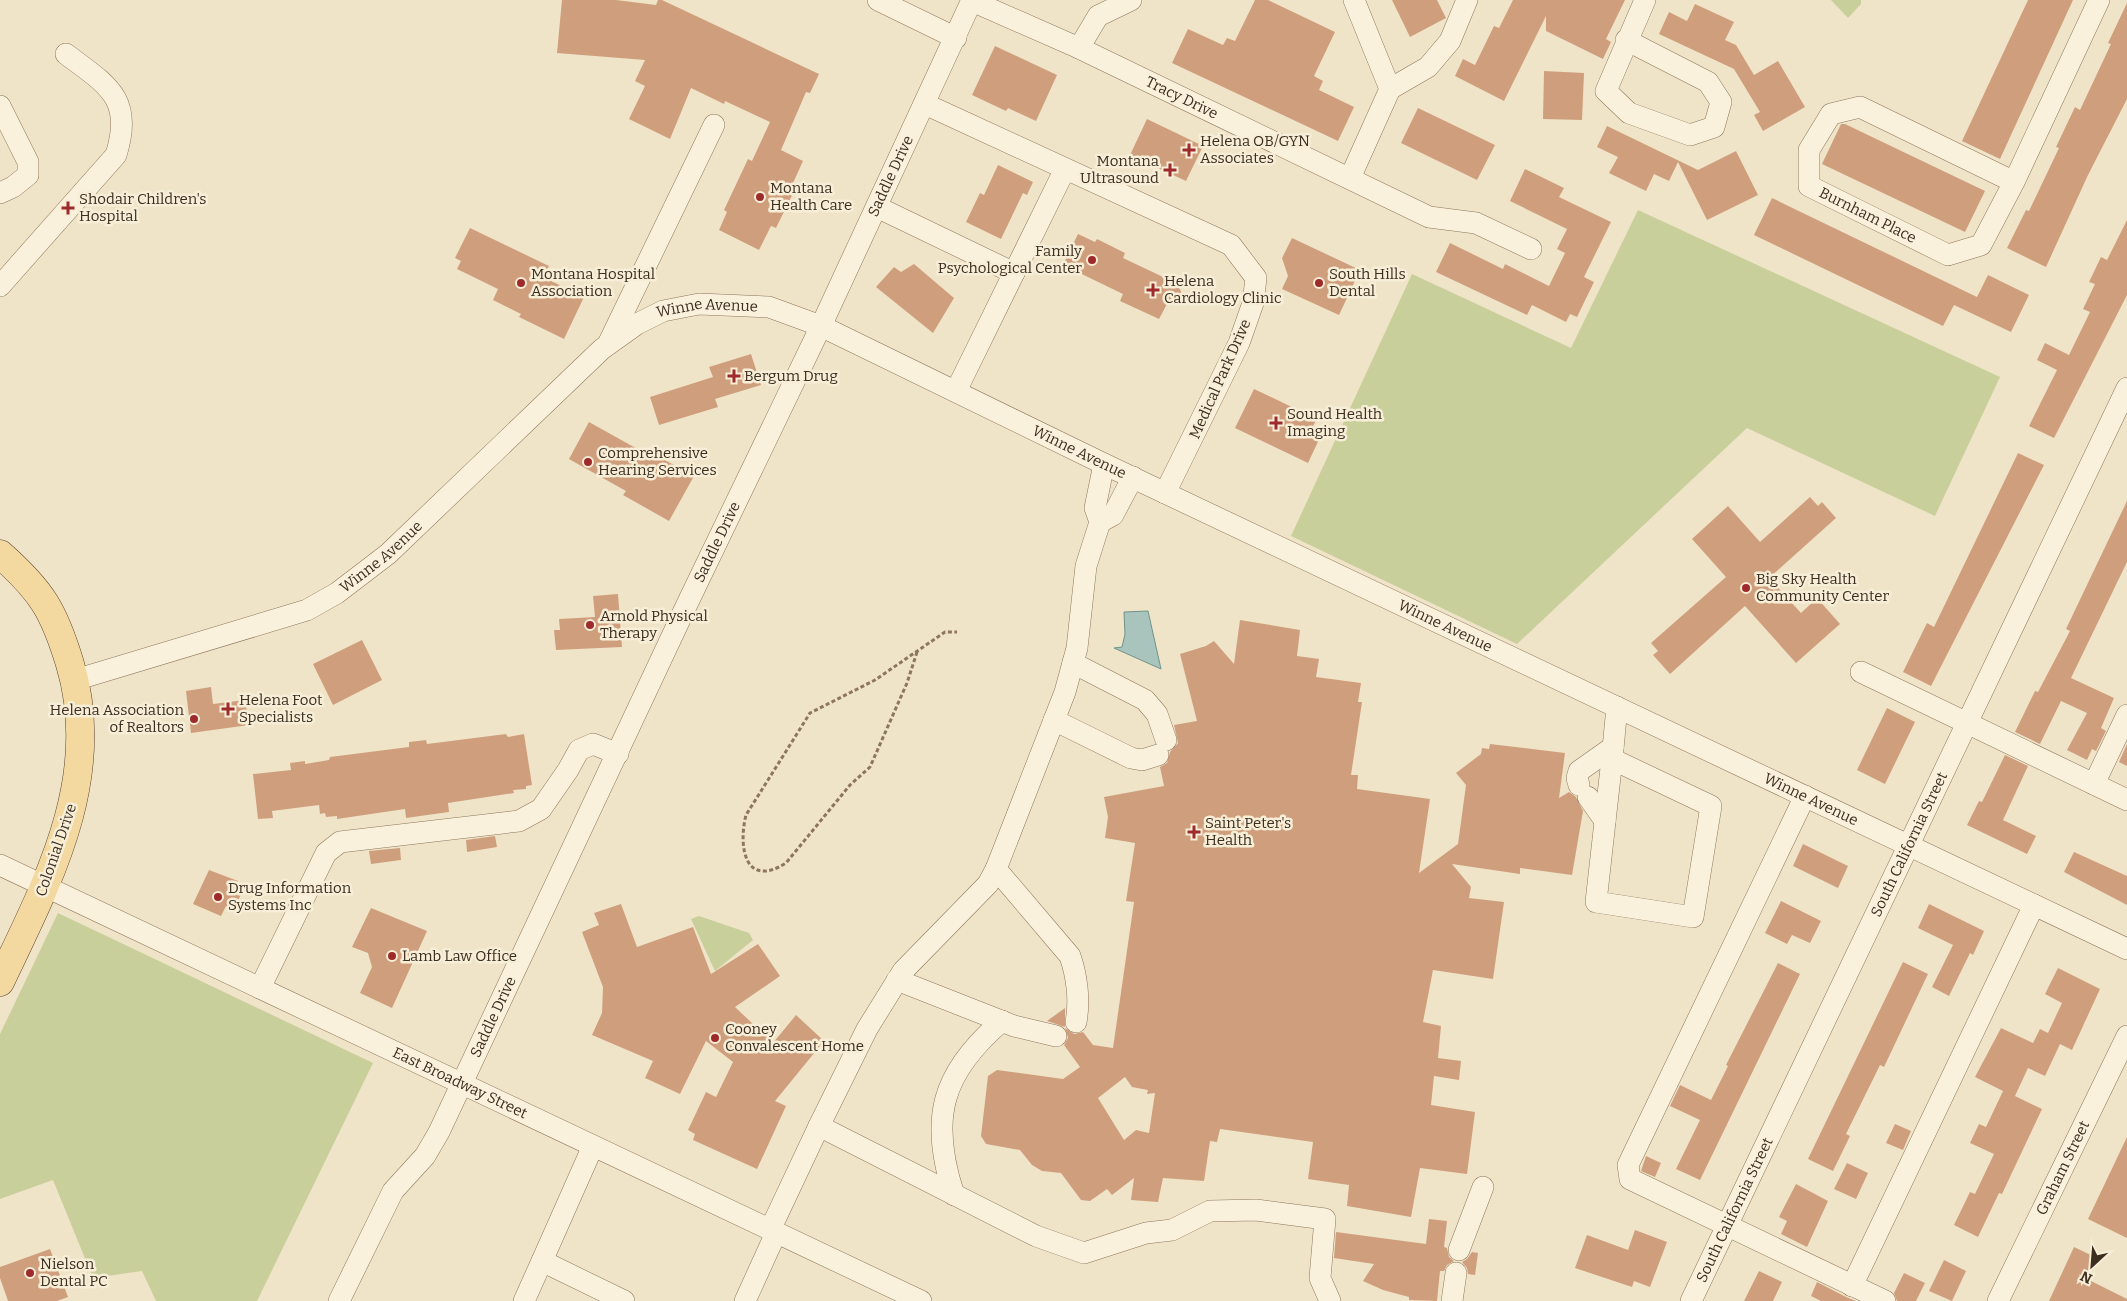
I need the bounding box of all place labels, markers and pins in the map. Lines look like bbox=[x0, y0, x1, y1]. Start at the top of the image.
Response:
place label: Helena OB/GYN Associates bbox=[1200, 132, 1310, 167]
marker: Helena OB/GYN Associates bbox=[1182, 143, 1196, 157]
place label: Montana Ultrasound bbox=[1080, 152, 1159, 187]
marker: Montana Ultrasound bbox=[1163, 163, 1177, 177]
place label: Montana Health Care bbox=[770, 179, 852, 214]
place label: Shodair Children's Hospital bbox=[79, 190, 206, 225]
marker: Montana Health Care bbox=[754, 191, 766, 203]
marker: Shodair Children's Hospital bbox=[61, 201, 75, 215]
place label: Family Psychological Center bbox=[938, 242, 1082, 277]
marker: Family Psychological Center bbox=[1086, 254, 1098, 266]
place label: Montana Hospital Association bbox=[531, 265, 655, 300]
place label: South Hills Dental bbox=[1329, 265, 1406, 300]
place label: Helena Cardiology Clinic bbox=[1164, 272, 1282, 307]
marker: Montana Hospital Association bbox=[515, 277, 527, 289]
marker: South Hills Dental bbox=[1313, 277, 1325, 289]
marker: Helena Cardiology Clinic bbox=[1146, 283, 1160, 297]
place label: Bergum Drug bbox=[744, 367, 838, 385]
marker: Bergum Drug bbox=[728, 370, 740, 382]
place label: Sound Health Imaging bbox=[1287, 405, 1383, 440]
marker: Sound Health Imaging bbox=[1269, 416, 1283, 430]
place label: Comprehensive Hearing Services bbox=[598, 444, 717, 479]
marker: Comprehensive Hearing Services bbox=[582, 456, 594, 468]
place label: Big Sky Health Community Center bbox=[1756, 570, 1889, 605]
marker: Big Sky Health Community Center bbox=[1740, 582, 1752, 594]
place label: Arnold Physical Therapy bbox=[600, 607, 708, 642]
marker: Arnold Physical Therapy bbox=[584, 619, 596, 631]
place label: Helena Foot Specialists bbox=[239, 691, 323, 726]
place label: Helena Association of Realtors bbox=[50, 701, 184, 736]
marker: Helena Foot Specialists bbox=[221, 702, 235, 716]
marker: Helena Association of Realtors bbox=[188, 713, 200, 725]
place label: Saint Peter's Health bbox=[1205, 814, 1291, 849]
marker: Saint Peter's Health bbox=[1187, 825, 1201, 839]
place label: Drug Information Systems Inc bbox=[228, 879, 352, 914]
marker: Drug Information Systems Inc bbox=[212, 891, 224, 903]
place label: Lamb Law Office bbox=[402, 947, 517, 965]
marker: Lamb Law Office bbox=[386, 950, 398, 962]
place label: Cooney Convalescent Home bbox=[725, 1020, 864, 1055]
marker: Cooney Convalescent Home bbox=[709, 1032, 721, 1044]
place label: Nielson Dental PC bbox=[40, 1255, 108, 1290]
marker: Nielson Dental PC bbox=[24, 1267, 36, 1279]

